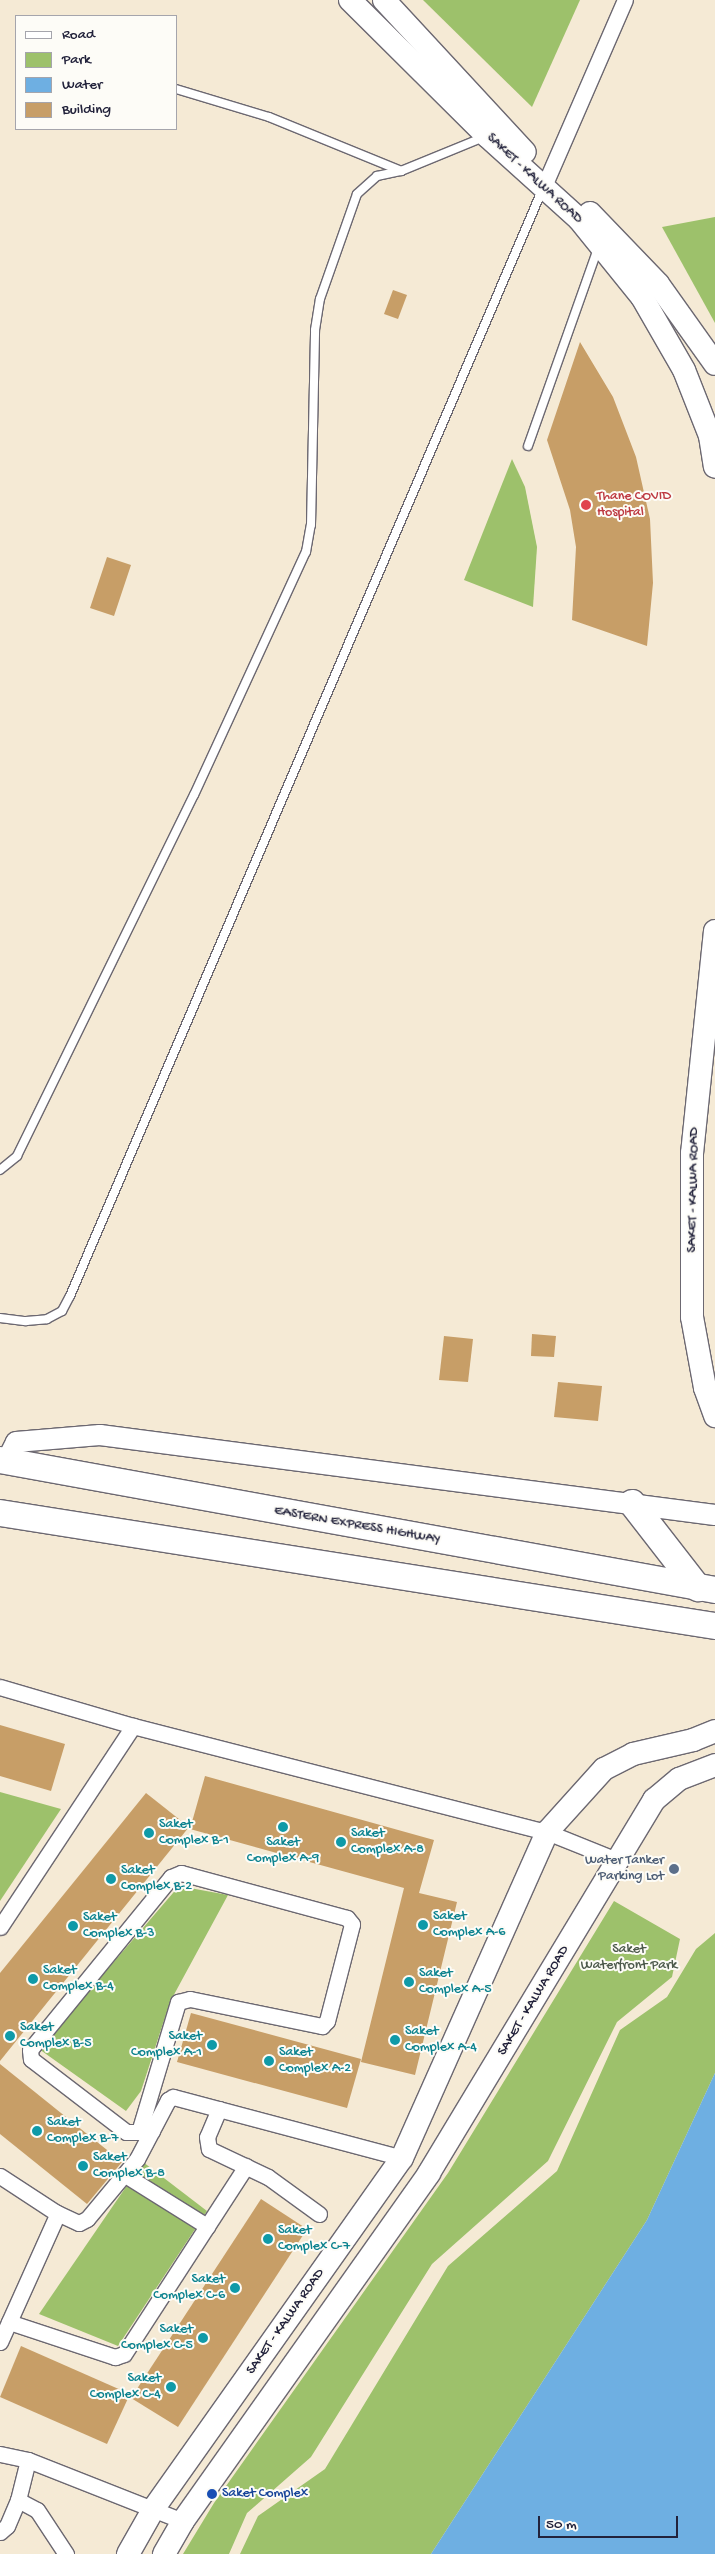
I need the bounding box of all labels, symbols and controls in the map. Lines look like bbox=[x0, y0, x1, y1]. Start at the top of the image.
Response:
legend bbox=[15, 15, 178, 130]
text: Road bbox=[62, 26, 95, 44]
text: Park bbox=[62, 51, 91, 69]
text: Water bbox=[62, 76, 102, 94]
text: Building bbox=[62, 101, 111, 119]
street label: SAKET - KALWA ROAD bbox=[482, 130, 586, 228]
place label: Thane COVID Hospital bbox=[597, 489, 671, 522]
marker: Thane COVID Hospital bbox=[579, 498, 593, 512]
street label: SAKET - KALWA ROAD bbox=[685, 1127, 703, 1253]
street label: EASTERN EXPRESS HIGHWAY bbox=[273, 1503, 441, 1549]
place label: Saket Complex B-1 bbox=[159, 1817, 229, 1850]
marker: Saket Complex A-9 bbox=[277, 1821, 289, 1833]
place label: Saket Complex A-8 bbox=[351, 1826, 424, 1858]
marker: Saket Complex B-1 bbox=[143, 1827, 155, 1839]
place label: Saket Complex A-9 bbox=[247, 1835, 319, 1868]
marker: Saket Complex A-8 bbox=[335, 1836, 347, 1848]
place label: Water Tanker Parking Lot bbox=[585, 1853, 664, 1885]
place label: Saket Complex B-2 bbox=[121, 1863, 192, 1895]
marker: Water Tanker Parking Lot bbox=[668, 1863, 680, 1875]
marker: Saket Complex B-2 bbox=[105, 1873, 117, 1885]
place label: Saket Complex A-6 bbox=[433, 1909, 505, 1941]
place label: Saket Complex B-3 bbox=[83, 1910, 154, 1942]
marker: Saket Complex A-6 bbox=[417, 1919, 429, 1931]
marker: Saket Complex B-3 bbox=[67, 1920, 79, 1932]
park label: Saket Waterfront Park bbox=[581, 1942, 677, 1974]
street label: SAKET - KALWA ROAD bbox=[495, 1943, 573, 2059]
place label: Saket Complex B-4 bbox=[43, 1963, 114, 1995]
place label: Saket Complex A-5 bbox=[419, 1966, 492, 1998]
marker: Saket Complex B-4 bbox=[27, 1973, 39, 1985]
marker: Saket Complex A-5 bbox=[403, 1976, 415, 1988]
place label: Saket Complex B-5 bbox=[20, 2020, 92, 2052]
place label: Saket Complex A-4 bbox=[405, 2024, 477, 2056]
place label: Saket Complex A-1 bbox=[131, 2029, 202, 2062]
marker: Saket Complex B-5 bbox=[4, 2030, 16, 2042]
marker: Saket Complex A-4 bbox=[389, 2034, 401, 2046]
marker: Saket Complex A-1 bbox=[206, 2039, 218, 2051]
place label: Saket Complex A-2 bbox=[279, 2045, 351, 2078]
marker: Saket Complex A-2 bbox=[263, 2055, 275, 2067]
place label: Saket Complex B-7 bbox=[47, 2115, 119, 2148]
marker: Saket Complex B-7 bbox=[31, 2125, 43, 2137]
place label: Saket Complex B-8 bbox=[93, 2150, 165, 2182]
marker: Saket Complex B-8 bbox=[77, 2160, 89, 2172]
place label: Saket Complex C-7 bbox=[278, 2223, 350, 2256]
marker: Saket Complex C-7 bbox=[262, 2233, 274, 2245]
street label: SAKET - KALWA ROAD bbox=[243, 2266, 329, 2378]
place label: Saket Complex C-6 bbox=[153, 2272, 225, 2304]
marker: Saket Complex C-6 bbox=[229, 2282, 241, 2294]
place label: Saket Complex C-5 bbox=[121, 2322, 193, 2354]
marker: Saket Complex C-5 bbox=[197, 2332, 209, 2344]
place label: Saket Complex C-4 bbox=[90, 2371, 161, 2404]
marker: Saket Complex C-4 bbox=[165, 2381, 177, 2393]
place label: Saket Complex bbox=[222, 2486, 308, 2502]
marker: Saket Complex bbox=[206, 2488, 218, 2500]
scale bar bbox=[540, 2506, 680, 2538]
text: 50 m bbox=[546, 2516, 577, 2534]

